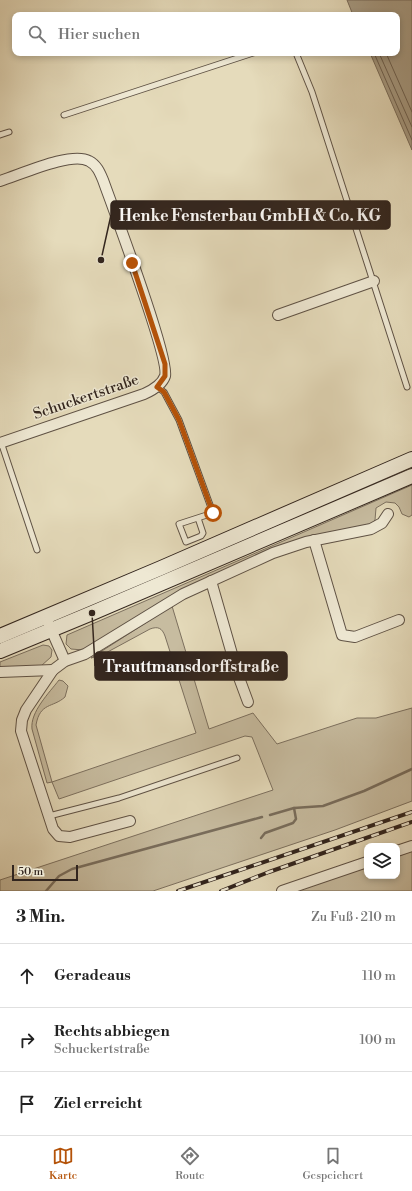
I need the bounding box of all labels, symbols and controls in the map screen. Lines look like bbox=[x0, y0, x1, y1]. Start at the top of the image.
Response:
search box bbox=[12, 12, 400, 56]
icon: search bbox=[26, 23, 48, 45]
text: Hier suchen bbox=[58, 25, 140, 44]
callout: Henke Fensterbau GmbH & Co. KG bbox=[111, 201, 390, 229]
text: Henke Fensterbau GmbH & Co. KG bbox=[119, 206, 382, 226]
route end bbox=[123, 254, 141, 272]
street label: Schuckertstraße bbox=[31, 370, 141, 424]
route start bbox=[204, 504, 222, 522]
callout: Trauttmansdorffstraße bbox=[95, 652, 287, 680]
text: Trauttmansdorffstraße bbox=[103, 657, 279, 677]
map controls bbox=[364, 843, 400, 879]
button: layers bbox=[364, 843, 400, 879]
scale bar bbox=[12, 863, 78, 882]
text: 50 m bbox=[18, 865, 43, 879]
text: 3 Min. bbox=[16, 906, 65, 928]
text: Zu Fuß · 210 m bbox=[311, 909, 396, 925]
icon: ahead bbox=[16, 965, 38, 987]
text: Geradeaus bbox=[54, 966, 131, 985]
text: 110 m bbox=[362, 968, 396, 984]
text: Rechts abbiegen bbox=[54, 1022, 170, 1041]
icon: right bbox=[16, 1029, 38, 1051]
text: 100 m bbox=[360, 1032, 396, 1048]
text: Schuckertstraße bbox=[54, 1041, 150, 1057]
icon: arrive bbox=[16, 1093, 38, 1115]
text: Ziel erreicht bbox=[54, 1094, 142, 1113]
tab: Karte bbox=[49, 1145, 77, 1183]
tab: Route bbox=[175, 1145, 205, 1183]
tab: Gespeichert bbox=[302, 1145, 363, 1183]

